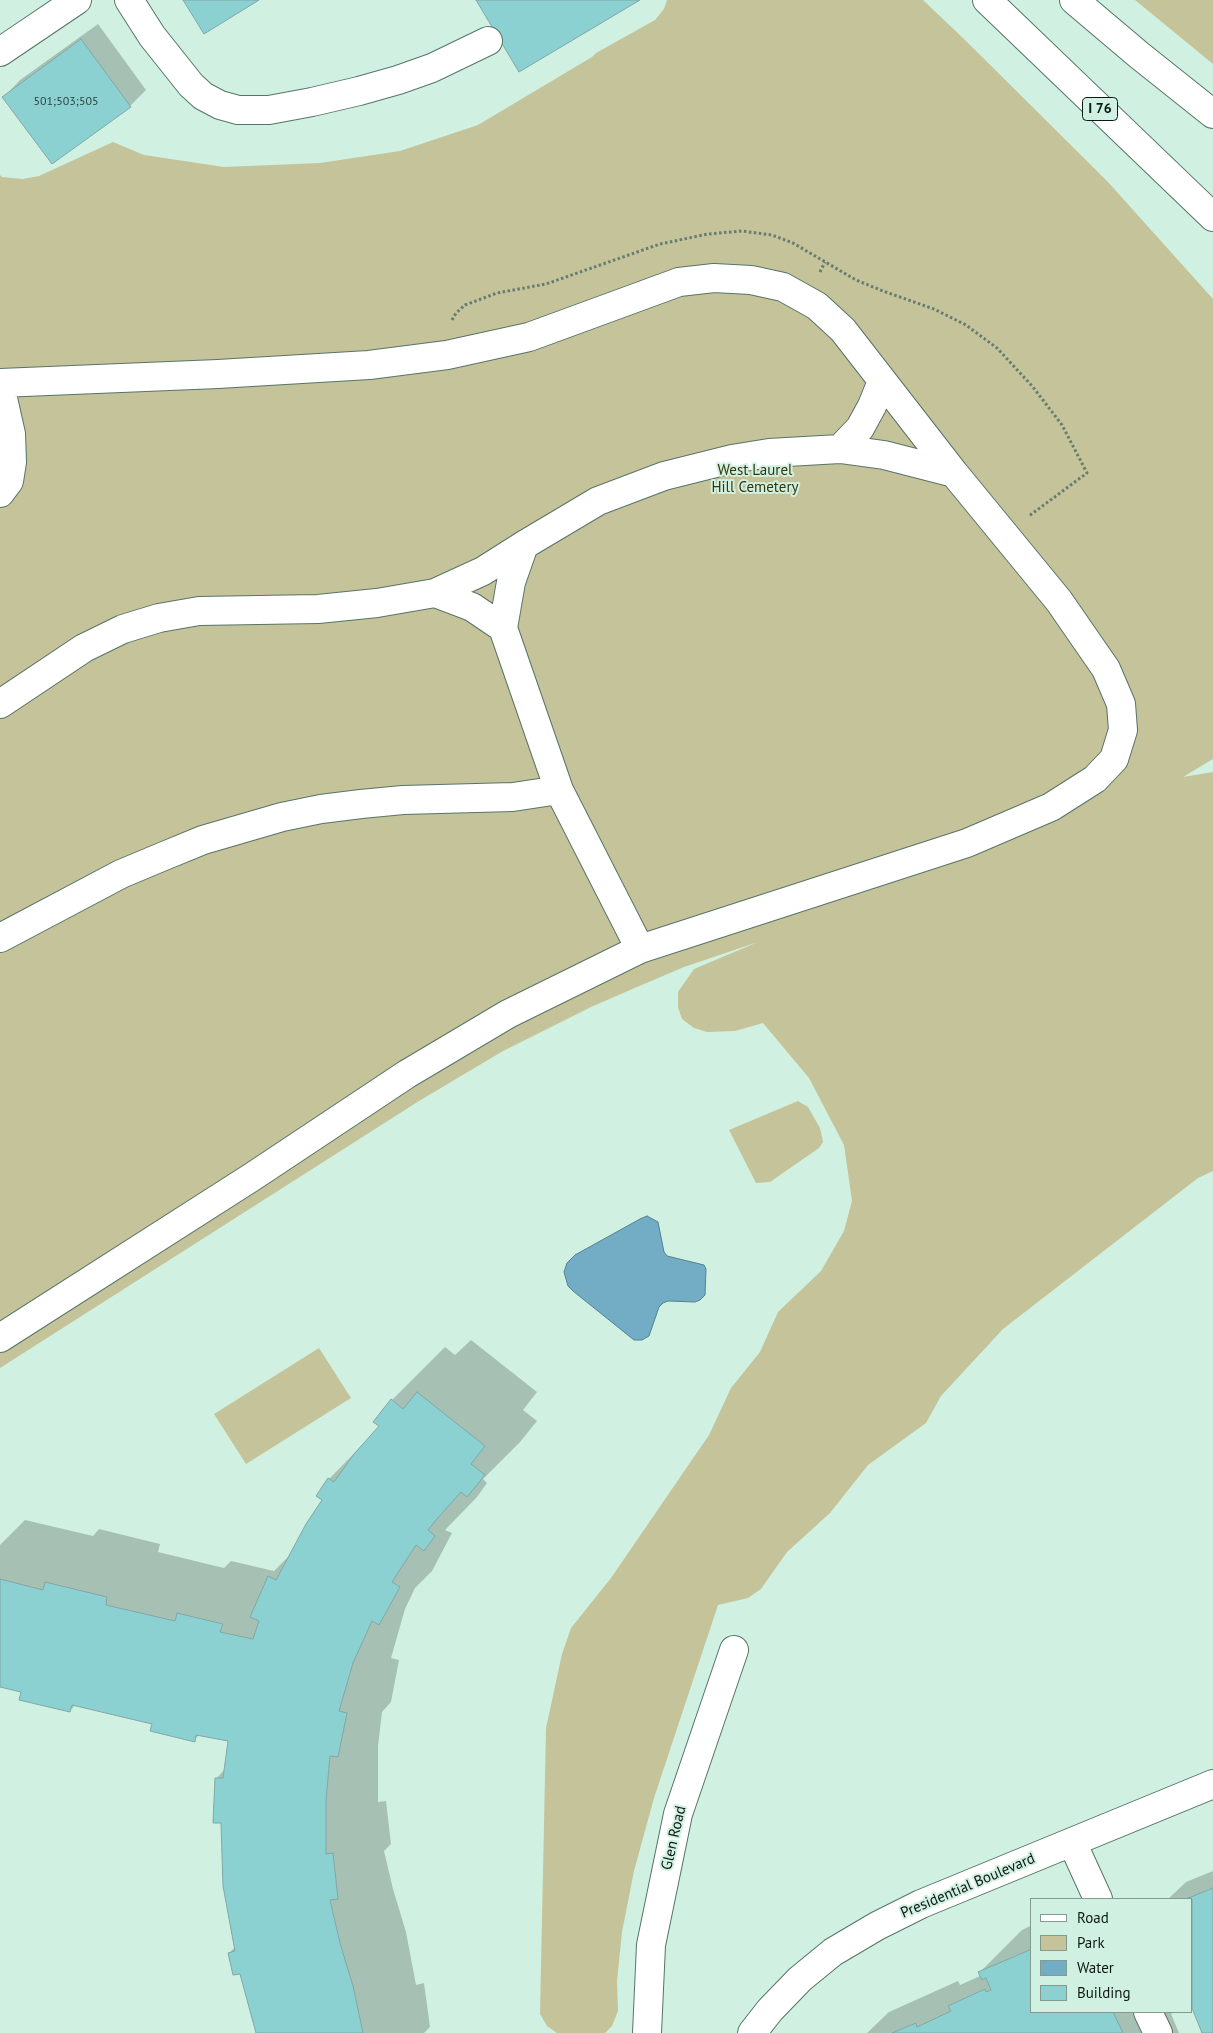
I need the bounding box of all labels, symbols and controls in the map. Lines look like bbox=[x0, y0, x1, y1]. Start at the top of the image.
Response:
house number: 501;503;505 bbox=[33, 95, 99, 109]
road number: I 76 bbox=[1082, 98, 1118, 120]
park label: West Laurel Hill Cemetery bbox=[712, 462, 798, 497]
street label: Glen Road bbox=[658, 1804, 690, 1872]
street label: Presidential Boulevard bbox=[898, 1850, 1038, 1922]
legend bbox=[1030, 1898, 1193, 2013]
text: Road bbox=[1077, 1908, 1109, 1927]
text: Park bbox=[1077, 1933, 1105, 1952]
text: Water bbox=[1077, 1958, 1114, 1977]
text: Building bbox=[1077, 1983, 1131, 2002]

